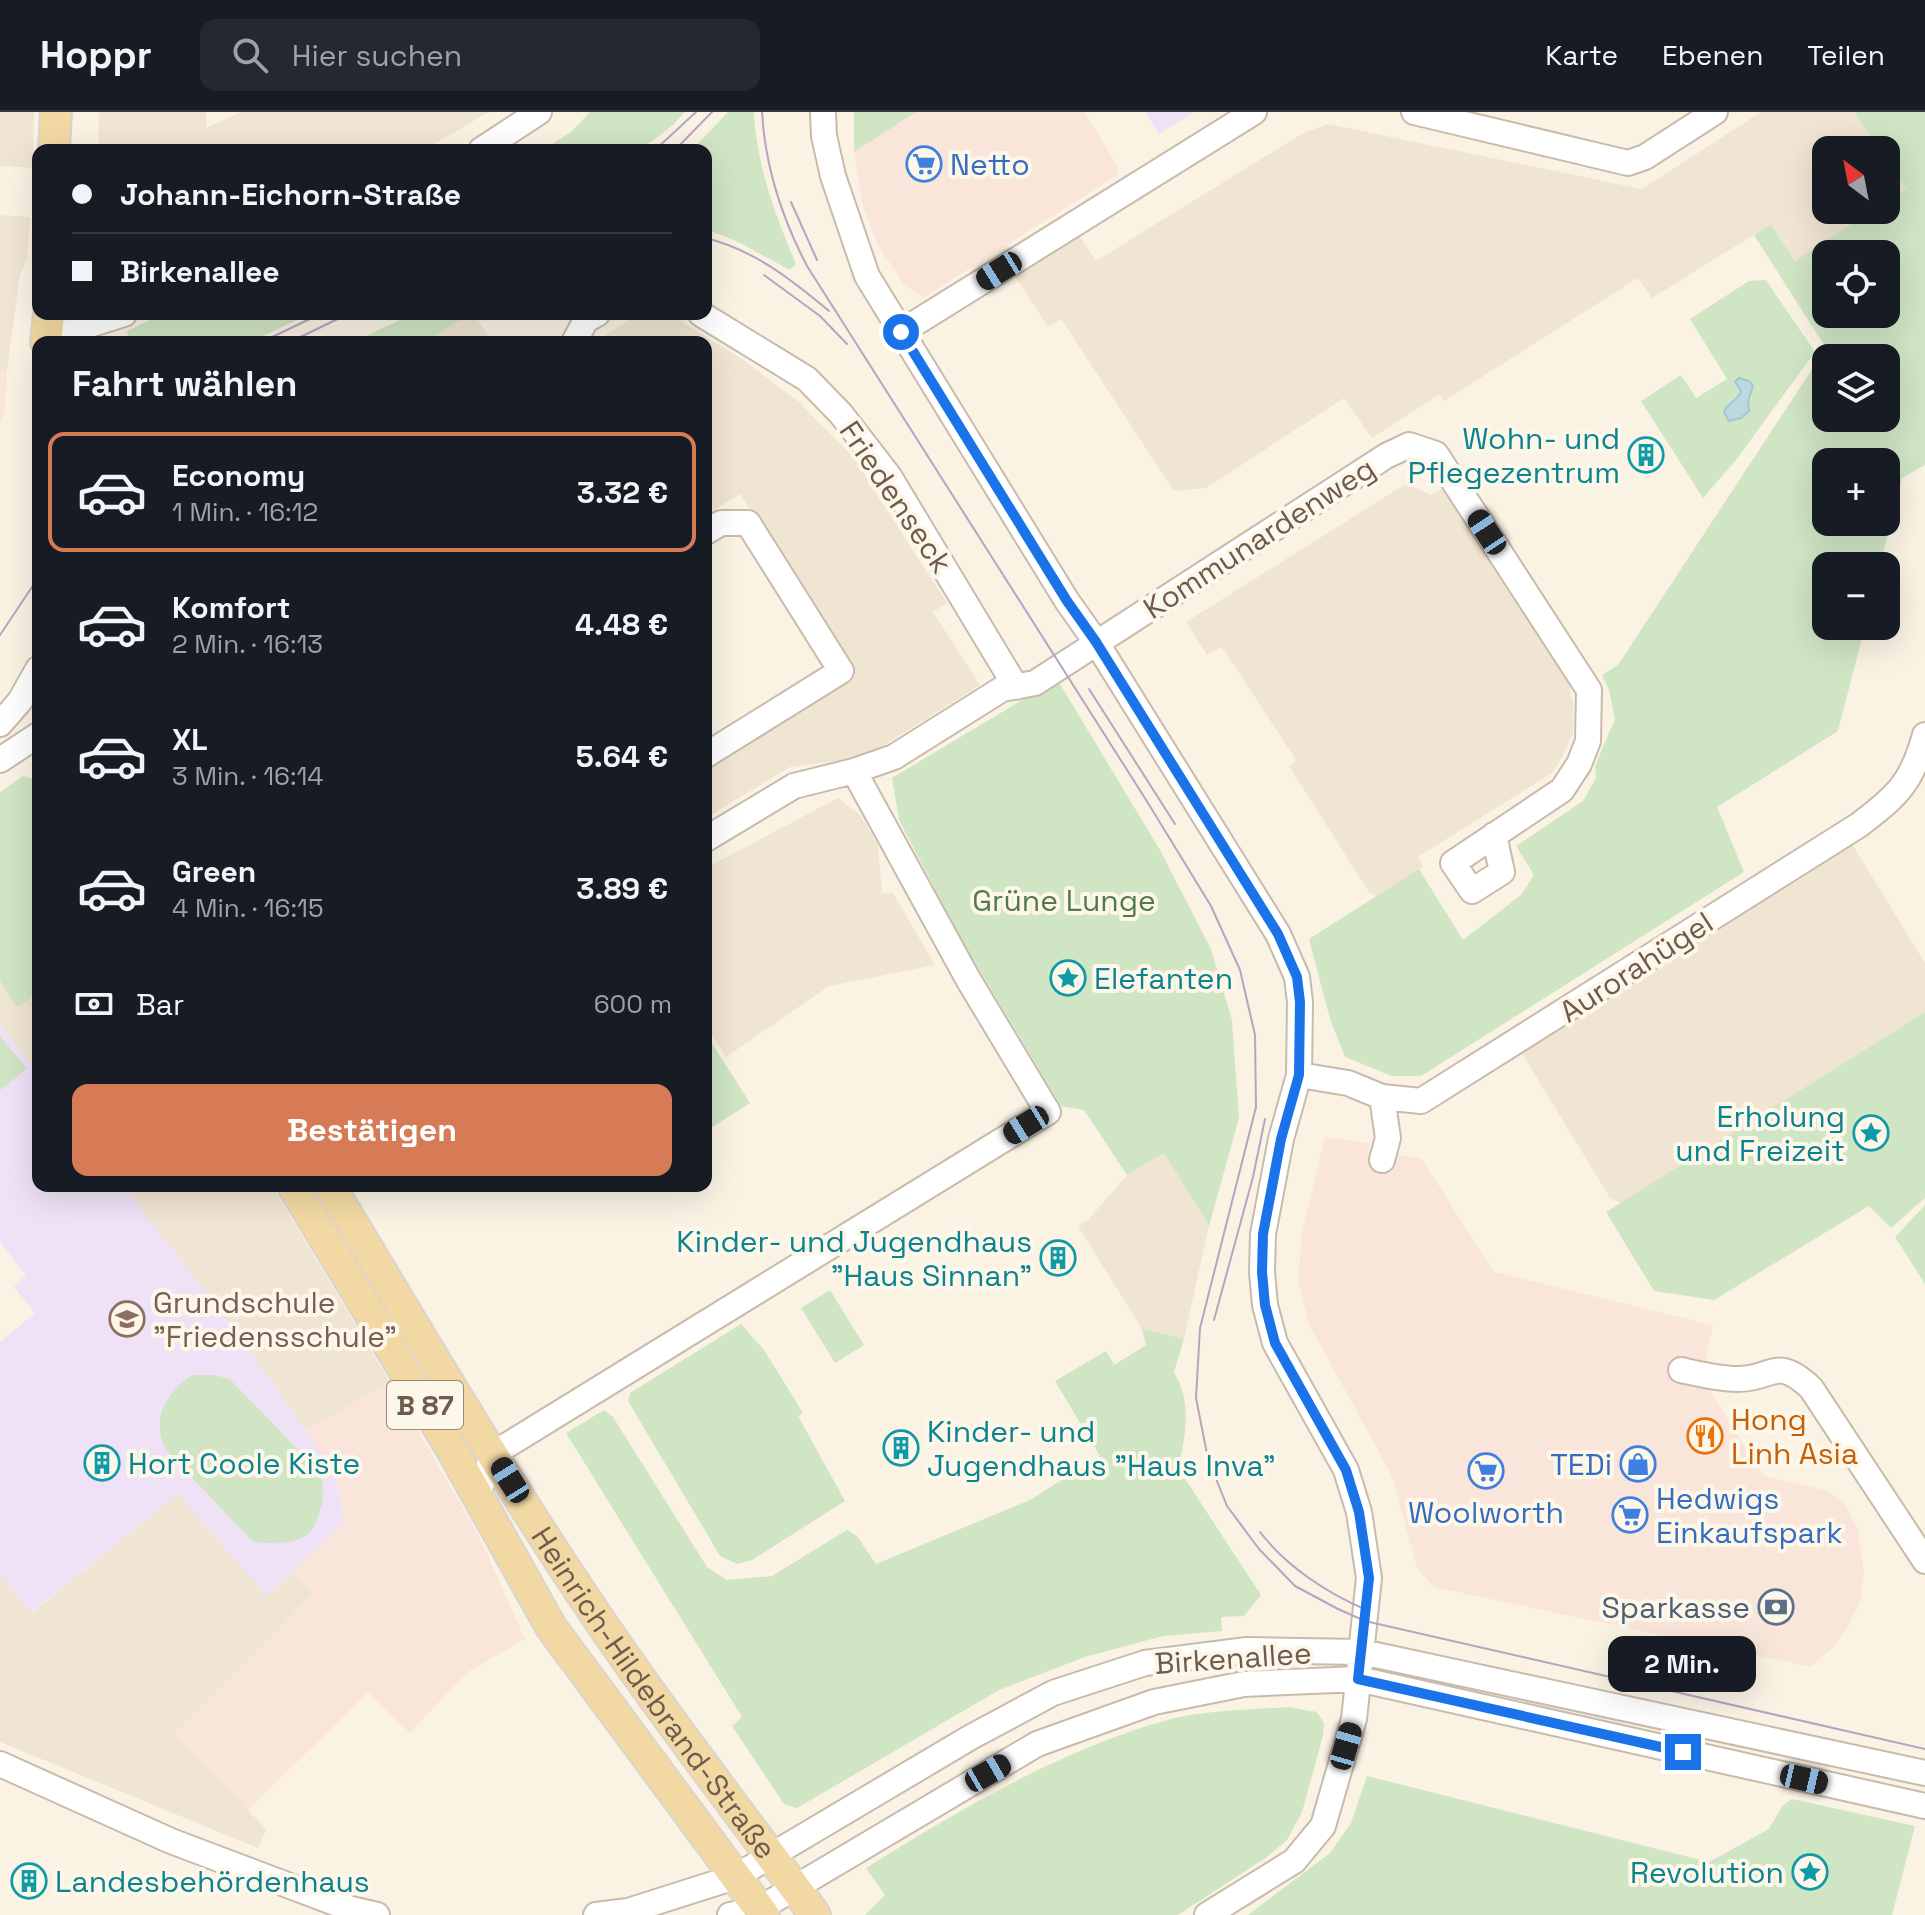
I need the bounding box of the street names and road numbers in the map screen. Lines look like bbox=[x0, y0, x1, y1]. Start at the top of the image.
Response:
street label: Friedenseck bbox=[831, 413, 961, 581]
street label: Kommunardenweg bbox=[1136, 449, 1382, 627]
street label: Aurorahügel bbox=[1552, 903, 1720, 1031]
road number: B 87 bbox=[387, 1381, 463, 1429]
street label: Heinrich-Hildebrand-Straße bbox=[523, 1519, 786, 1867]
street label: Birkenallee bbox=[1153, 1633, 1313, 1683]

